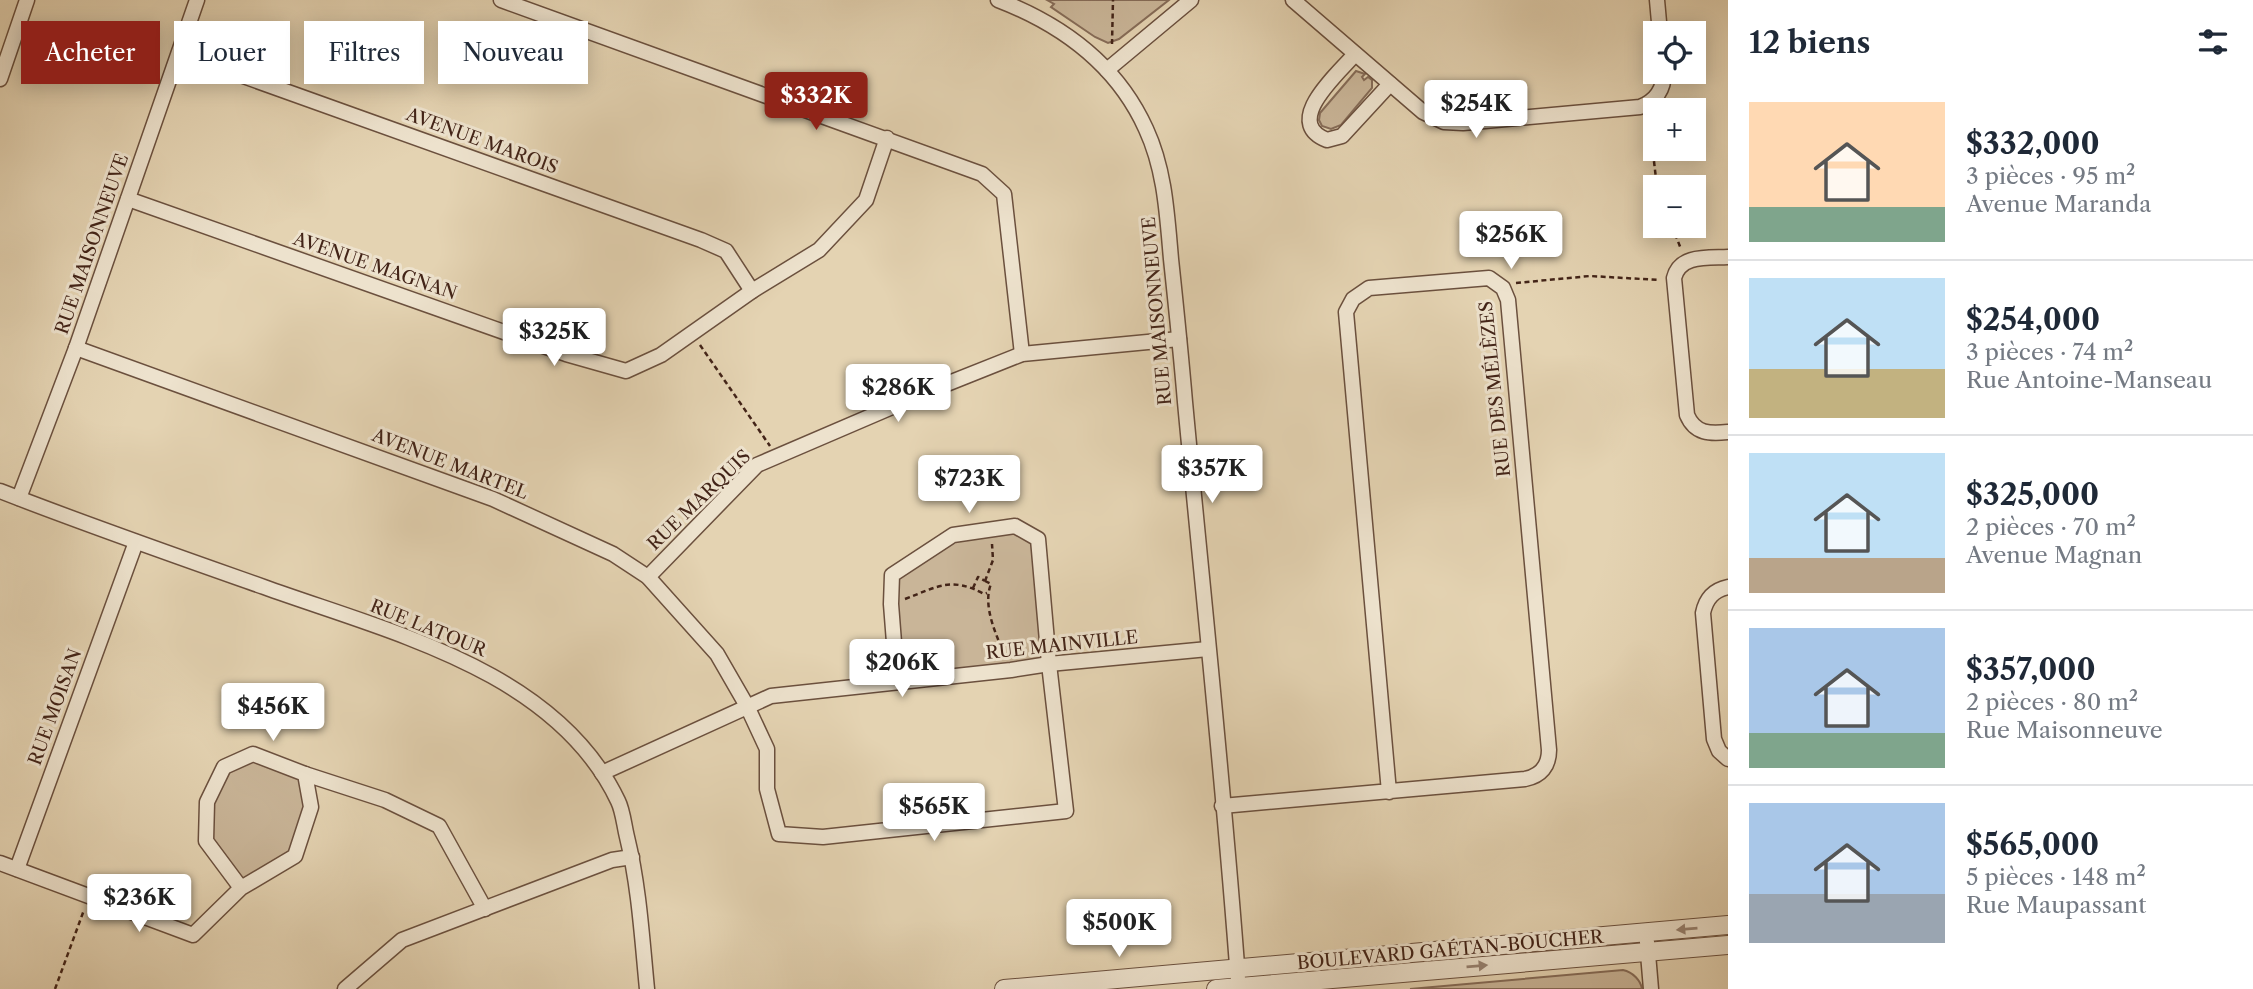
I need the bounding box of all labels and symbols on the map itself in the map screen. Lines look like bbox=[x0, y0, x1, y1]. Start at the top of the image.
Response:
pin: $332K bbox=[767, 72, 865, 132]
pin: $254K bbox=[1427, 80, 1525, 140]
street label: AVENUE MAROIS bbox=[402, 103, 561, 179]
street label: RUE MAISONNEUVE bbox=[51, 151, 133, 337]
pin: $256K bbox=[1462, 212, 1560, 271]
street label: RUE MAISONNEUVE bbox=[1138, 216, 1176, 406]
street label: AVENUE MAGNAN bbox=[289, 227, 460, 304]
street label: RUE DES MÉLÈZES bbox=[1474, 300, 1515, 478]
pin: $325K bbox=[505, 308, 603, 368]
pin: $286K bbox=[849, 364, 947, 424]
street label: AVENUE MARTEL bbox=[368, 424, 531, 504]
street label: RUE MARQUIS bbox=[643, 445, 755, 555]
pin: $357K bbox=[1163, 446, 1261, 505]
pin: $723K bbox=[920, 456, 1018, 515]
street label: RUE LATOUR bbox=[367, 595, 490, 662]
street label: RUE MAINVILLE bbox=[985, 626, 1139, 664]
pin: $206K bbox=[853, 640, 951, 699]
street label: RUE MOISAN bbox=[24, 646, 86, 768]
pin: $456K bbox=[224, 684, 322, 743]
pin: $565K bbox=[885, 784, 983, 843]
pin: $236K bbox=[90, 874, 188, 934]
pin: $500K bbox=[1070, 900, 1168, 959]
one-way arrow bbox=[1676, 924, 1698, 935]
street label: BOULEVARD GAÉTAN-BOUCHER bbox=[1296, 925, 1605, 974]
one-way arrow bbox=[1466, 960, 1488, 971]

